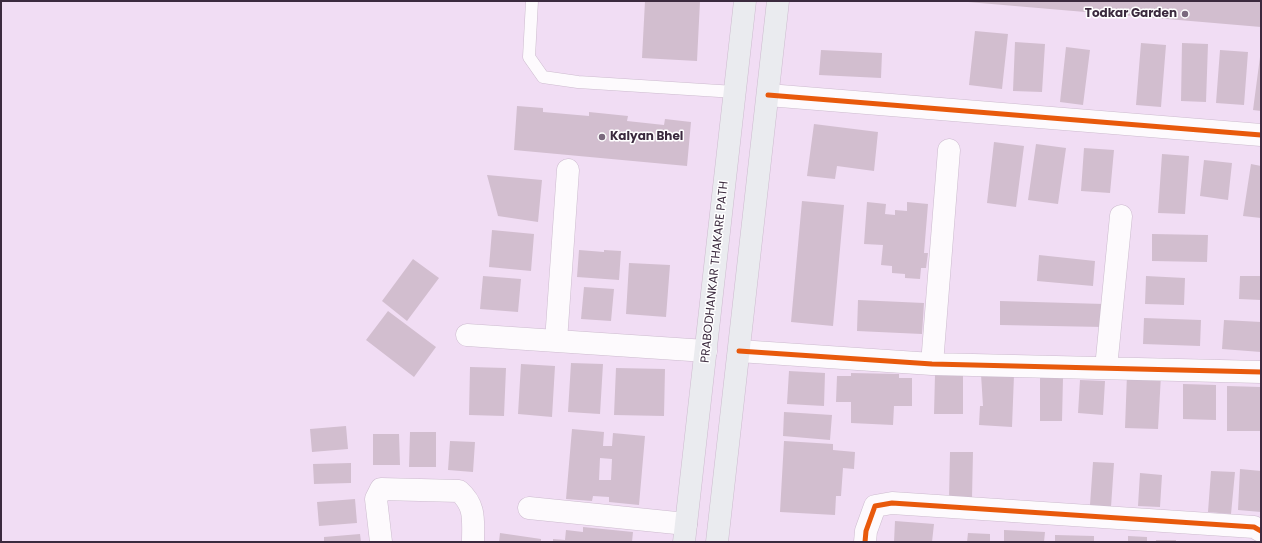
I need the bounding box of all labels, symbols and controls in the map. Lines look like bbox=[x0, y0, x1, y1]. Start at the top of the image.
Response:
place label: Todkar Garden bbox=[1085, 7, 1177, 21]
marker: Todkar Garden bbox=[1180, 9, 1190, 19]
place label: Kalyan Bhel bbox=[610, 130, 683, 144]
marker: Kalyan Bhel bbox=[597, 132, 607, 142]
street label: PRABODHANKAR THAKARE PATH bbox=[698, 180, 732, 364]

